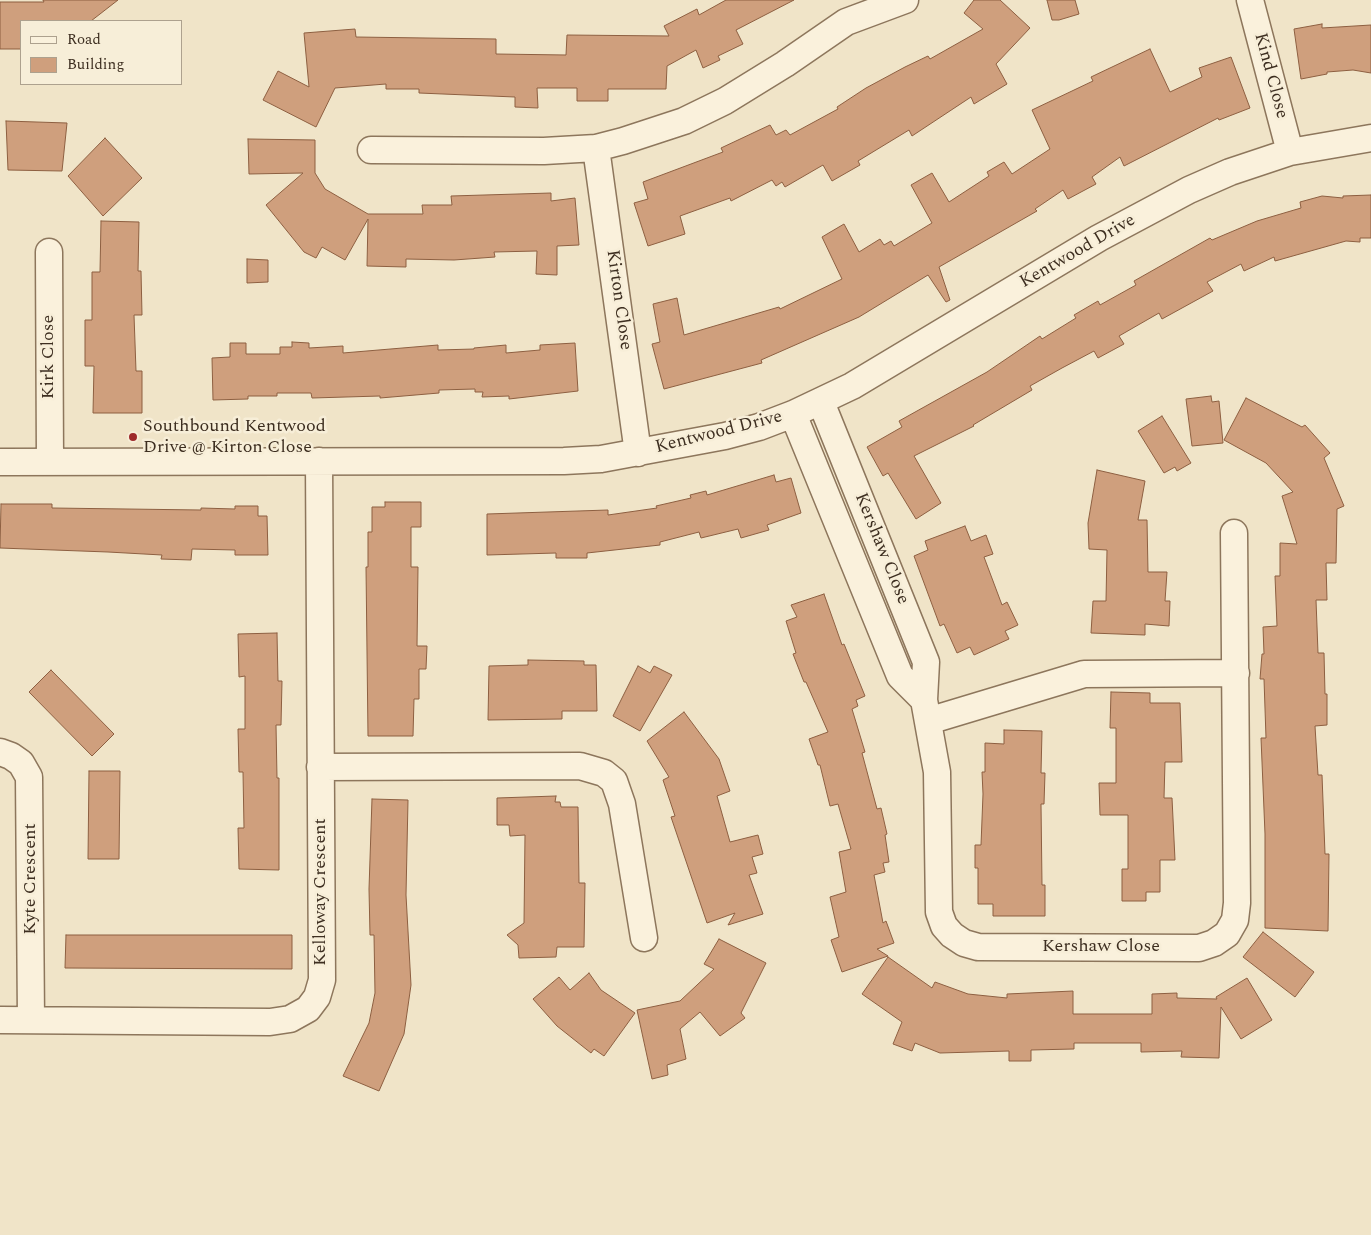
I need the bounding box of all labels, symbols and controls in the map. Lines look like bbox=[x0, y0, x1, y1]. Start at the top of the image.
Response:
legend bbox=[20, 20, 182, 85]
text: Road bbox=[67, 28, 101, 51]
street label: Kind Close bbox=[1248, 31, 1292, 121]
text: Building bbox=[67, 53, 124, 76]
street label: Kentwood Drive bbox=[1016, 210, 1140, 294]
street label: Kirton Close bbox=[600, 248, 636, 352]
street label: Kirk Close bbox=[38, 315, 60, 399]
street label: Kentwood Drive bbox=[653, 407, 785, 459]
place label: Southbound Kentwood Drive @ Kirton Close bbox=[143, 416, 326, 458]
marker: Southbound Kentwood Drive @ Kirton Close bbox=[127, 431, 139, 443]
street label: Kershaw Close bbox=[849, 490, 913, 608]
street label: Kelloway Crescent bbox=[310, 818, 332, 966]
street label: Kyte Crescent bbox=[20, 823, 42, 935]
street label: Kershaw Close bbox=[1042, 936, 1160, 958]

